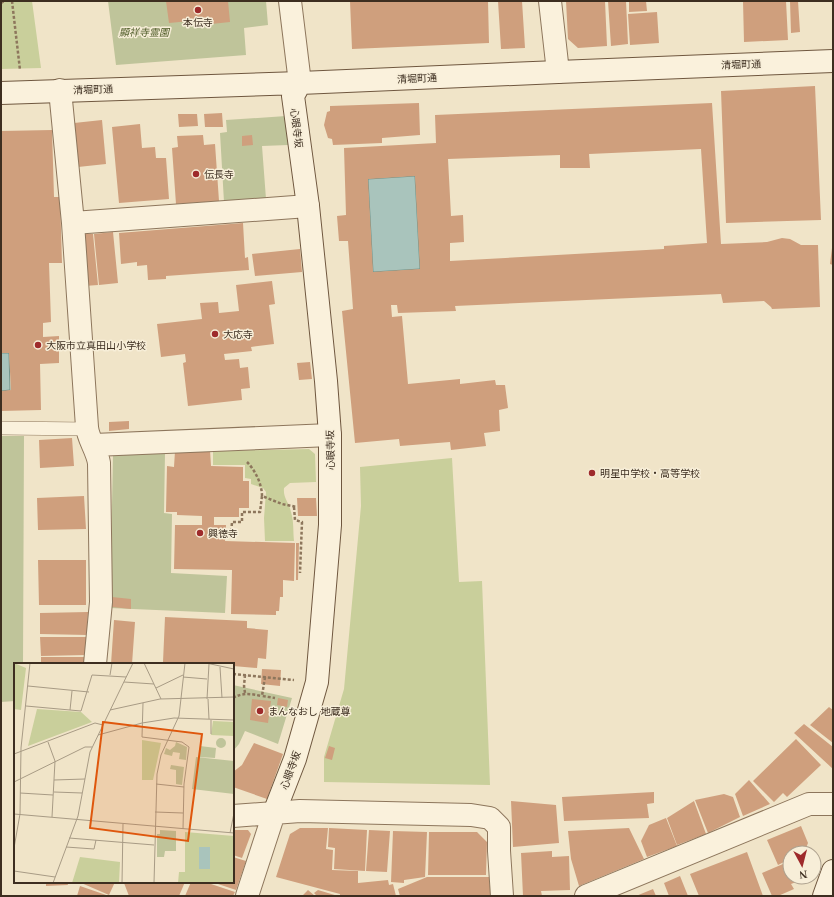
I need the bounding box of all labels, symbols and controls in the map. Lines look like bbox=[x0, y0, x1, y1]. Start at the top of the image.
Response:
marker: 本伝寺 bbox=[193, 5, 203, 15]
place label: 本伝寺 bbox=[183, 17, 213, 28]
park label: 顯祥寺霊園 bbox=[119, 27, 171, 38]
street label: 清堀町通 bbox=[721, 58, 761, 71]
street label: 清堀町通 bbox=[397, 72, 437, 85]
street label: 清堀町通 bbox=[73, 83, 113, 96]
street label: 心眼寺坂 bbox=[289, 108, 304, 149]
marker: 伝長寺 bbox=[191, 169, 201, 179]
place label: 伝長寺 bbox=[204, 169, 234, 180]
marker: 大応寺 bbox=[210, 329, 220, 339]
place label: 大応寺 bbox=[223, 329, 253, 340]
marker: 大阪市立真田山小学校 bbox=[33, 340, 43, 350]
place label: 大阪市立真田山小学校 bbox=[46, 340, 146, 351]
street label: 心眼寺坂 bbox=[325, 430, 336, 470]
marker: 明星中学校・高等学校 bbox=[587, 468, 597, 478]
place label: 明星中学校・高等学校 bbox=[600, 468, 700, 479]
marker: 興徳寺 bbox=[195, 528, 205, 538]
place label: 興徳寺 bbox=[208, 528, 238, 539]
inset map bbox=[14, 663, 234, 883]
marker: まんなおし 地蔵尊 bbox=[255, 706, 265, 716]
place label: まんなおし 地蔵尊 bbox=[268, 706, 351, 717]
street label: 心眼寺坂 bbox=[278, 749, 302, 791]
north arrow bbox=[782, 845, 822, 885]
text: N bbox=[798, 868, 808, 881]

